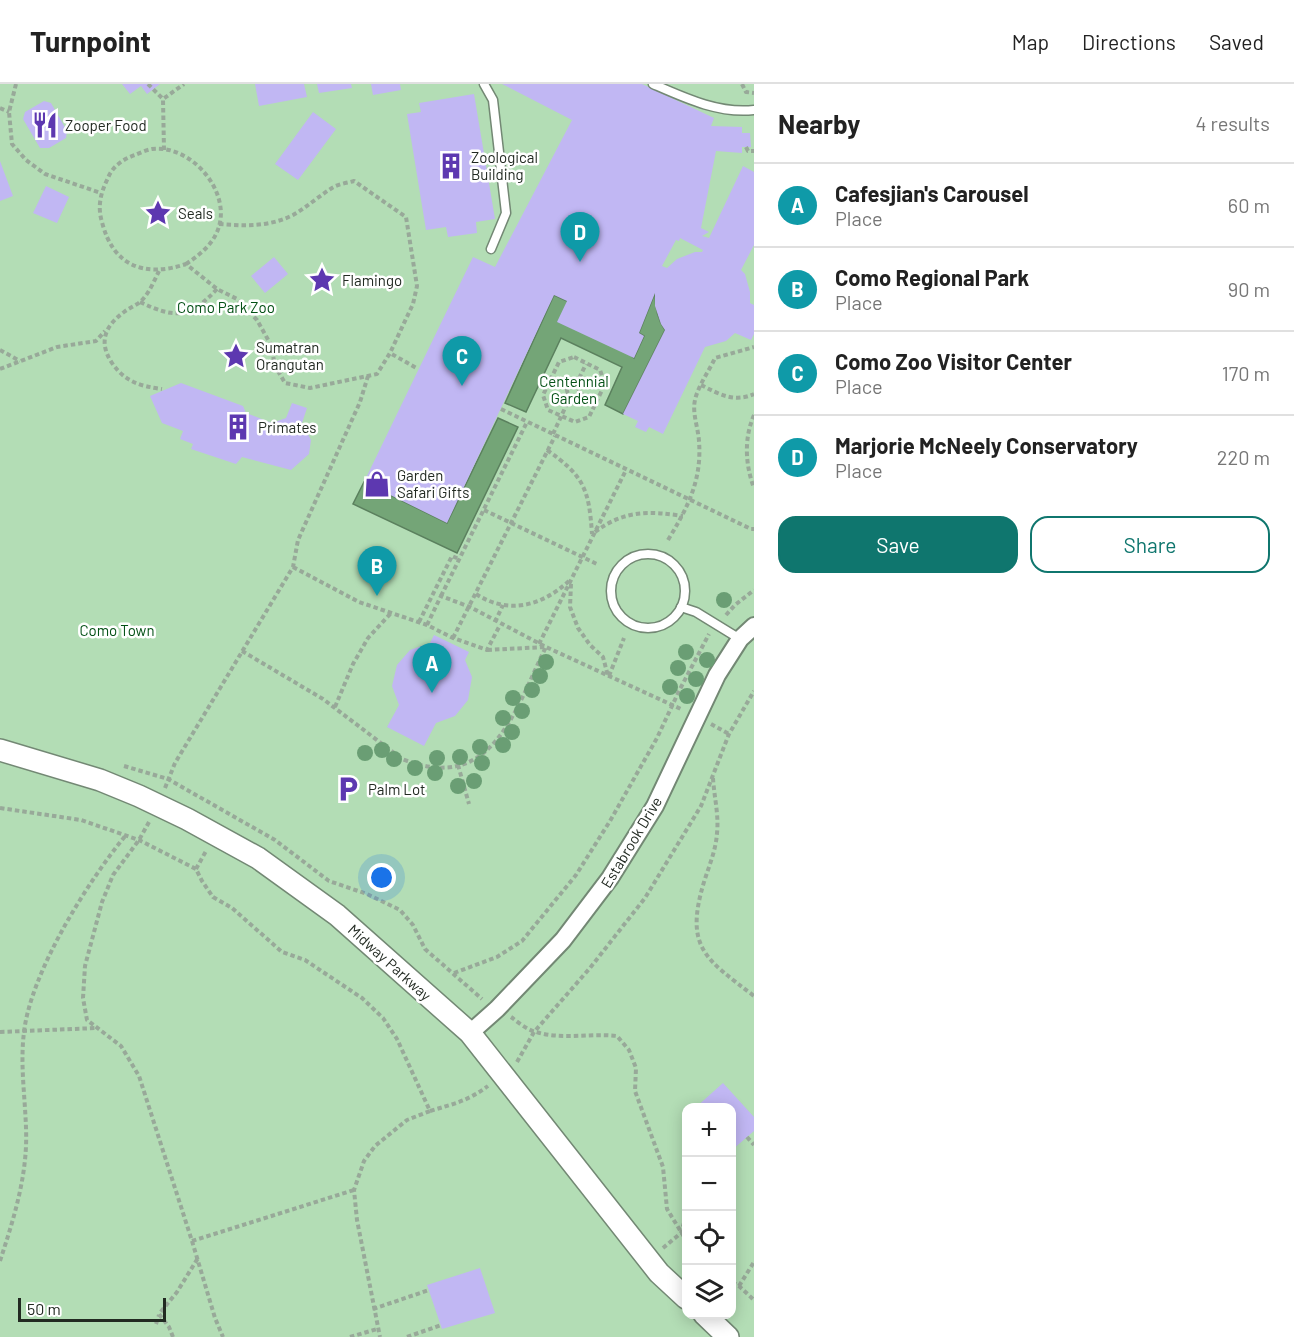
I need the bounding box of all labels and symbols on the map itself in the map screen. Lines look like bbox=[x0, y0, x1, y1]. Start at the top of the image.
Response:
restaurant icon: Zooper Food bbox=[30, 110, 60, 140]
place label: Zooper Food bbox=[65, 116, 147, 134]
place label: Zoological Building bbox=[471, 148, 538, 183]
building icon: Zoological Building bbox=[436, 151, 466, 181]
place icon: Seals bbox=[143, 198, 173, 228]
place label: Seals bbox=[178, 204, 213, 222]
pin: D bbox=[560, 212, 600, 262]
place icon: Flamingo bbox=[307, 265, 337, 295]
place label: Flamingo bbox=[342, 271, 402, 289]
park label: Como Park Zoo bbox=[177, 298, 275, 316]
pin: C bbox=[442, 336, 482, 386]
place label: Sumatran Orangutan bbox=[256, 338, 324, 373]
place icon: Sumatran Orangutan bbox=[221, 341, 251, 371]
park label: Centennial Garden bbox=[539, 372, 609, 407]
building icon: Primates bbox=[223, 412, 253, 442]
place label: Primates bbox=[258, 418, 317, 436]
place label: Garden Safari Gifts bbox=[397, 466, 469, 501]
shop icon: Garden Safari Gifts bbox=[362, 469, 392, 499]
pin: B bbox=[358, 546, 397, 596]
park label: Como Town bbox=[79, 621, 155, 639]
pin: A bbox=[412, 644, 452, 693]
parking icon: Palm Lot bbox=[333, 774, 363, 804]
place label: Palm Lot bbox=[368, 780, 425, 798]
street label: Estabrook Drive bbox=[597, 793, 665, 891]
your location bbox=[367, 863, 396, 892]
street label: Midway Parkway bbox=[345, 920, 435, 1004]
scale bar bbox=[18, 1295, 166, 1322]

